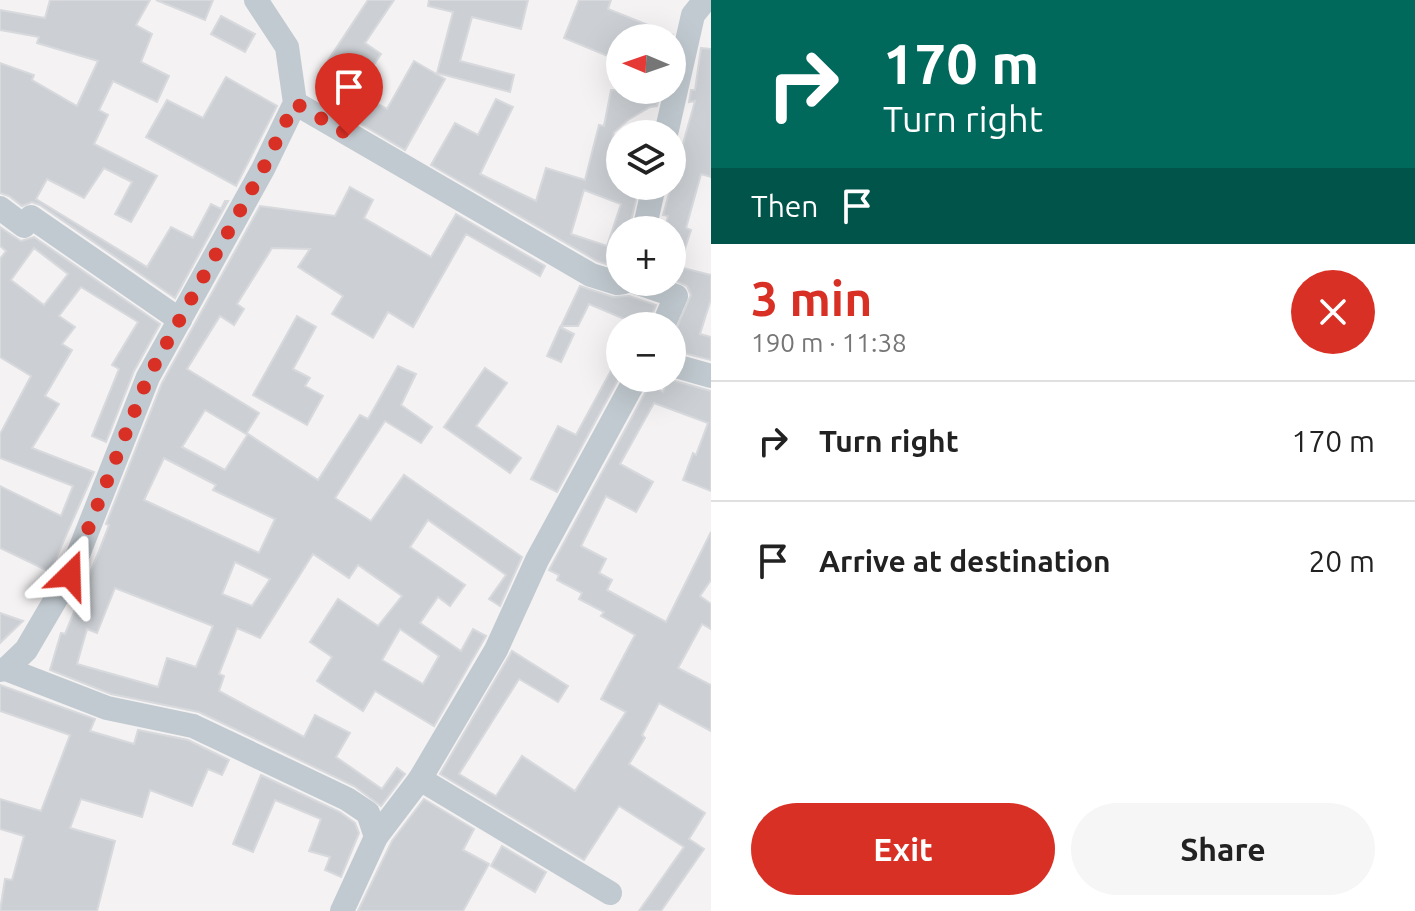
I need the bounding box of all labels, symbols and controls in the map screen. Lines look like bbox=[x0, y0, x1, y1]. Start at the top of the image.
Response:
north arrow bbox=[606, 24, 686, 104]
map controls bbox=[606, 24, 686, 392]
icon: right bbox=[751, 32, 855, 136]
text: 170 m bbox=[883, 32, 1039, 95]
pin bbox=[315, 53, 383, 135]
icon: arrive bbox=[327, 65, 371, 109]
text: Turn right bbox=[883, 98, 1043, 139]
button: layers bbox=[606, 120, 686, 200]
icon: arrive bbox=[835, 184, 879, 228]
text: Then bbox=[751, 189, 819, 223]
button: + bbox=[606, 216, 686, 296]
button: close bbox=[1291, 270, 1375, 354]
text: 3 min bbox=[751, 271, 872, 325]
button: − bbox=[606, 312, 686, 392]
text: 190 m · 11:38 bbox=[751, 328, 907, 357]
icon: right bbox=[751, 419, 795, 463]
text: Turn right bbox=[819, 424, 959, 458]
text: 170 m bbox=[1291, 424, 1375, 458]
position arrow bbox=[28, 533, 112, 617]
icon: arrive bbox=[751, 539, 795, 583]
text: Arrive at destination bbox=[819, 544, 1111, 578]
text: 20 m bbox=[1308, 544, 1375, 578]
button: Exit bbox=[751, 803, 1055, 895]
button: Share bbox=[1071, 803, 1375, 895]

